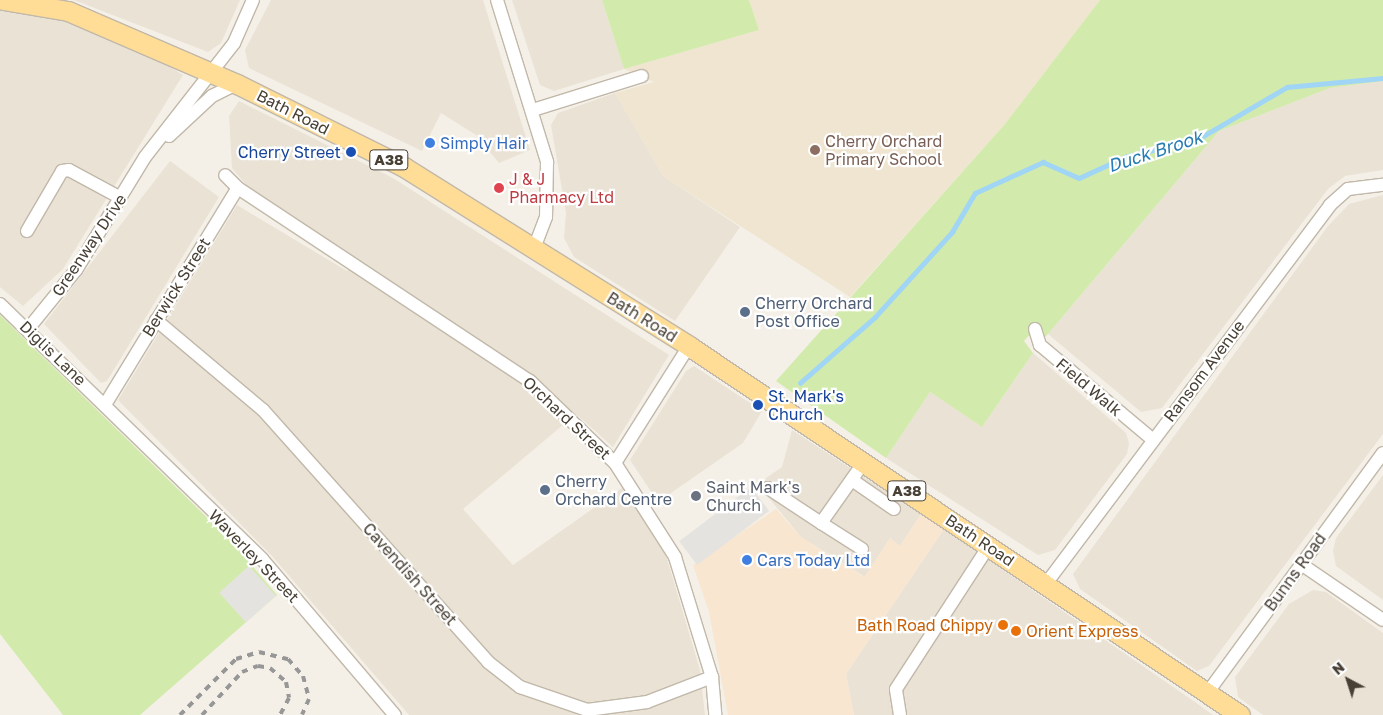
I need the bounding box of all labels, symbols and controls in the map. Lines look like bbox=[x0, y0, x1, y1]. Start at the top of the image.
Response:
street label: Bath Road bbox=[253, 86, 333, 138]
water label: Duck Brook bbox=[1105, 125, 1205, 177]
place label: Cherry Orchard Primary School bbox=[825, 131, 942, 169]
place label: Simply Hair bbox=[440, 133, 528, 153]
marker: Simply Hair bbox=[424, 137, 436, 149]
place label: Cherry Street bbox=[238, 142, 341, 162]
marker: Cherry Orchard Primary School bbox=[809, 144, 821, 156]
marker: Cherry Street bbox=[345, 146, 357, 158]
road number: A38 bbox=[369, 148, 409, 172]
place label: J & J Pharmacy Ltd bbox=[509, 169, 614, 207]
marker: J & J Pharmacy Ltd bbox=[493, 182, 505, 194]
street label: Greenway Drive bbox=[48, 190, 130, 300]
street label: Berwick Street bbox=[138, 234, 214, 340]
street label: Bath Road bbox=[603, 288, 681, 346]
place label: Cherry Orchard Post Office bbox=[755, 293, 872, 331]
marker: Cherry Orchard Post Office bbox=[739, 306, 751, 318]
street label: Ransom Avenue bbox=[1160, 316, 1248, 426]
street label: Diglis Lane bbox=[16, 317, 90, 389]
street label: Field Walk bbox=[1052, 354, 1126, 420]
street label: Orchard Street bbox=[519, 373, 615, 463]
place label: St. Mark's Church bbox=[768, 386, 844, 424]
marker: St. Mark's Church bbox=[752, 399, 764, 411]
place label: Cherry Orchard Centre bbox=[555, 471, 672, 509]
place label: Saint Mark's Church bbox=[706, 477, 800, 515]
road number: A38 bbox=[887, 478, 927, 504]
marker: Cherry Orchard Centre bbox=[539, 484, 551, 496]
marker: Saint Mark's Church bbox=[690, 490, 702, 502]
street label: Waverley Street bbox=[205, 506, 303, 606]
street label: Bath Road bbox=[942, 510, 1018, 570]
street label: Cavendish Street bbox=[359, 519, 461, 629]
street label: Bunns Road bbox=[1260, 529, 1330, 615]
place label: Cars Today Ltd bbox=[757, 550, 870, 570]
marker: Cars Today Ltd bbox=[741, 554, 753, 566]
place label: Bath Road Chippy bbox=[857, 615, 993, 635]
marker: Bath Road Chippy bbox=[997, 619, 1009, 631]
place label: Orient Express bbox=[1026, 621, 1138, 641]
marker: Orient Express bbox=[1010, 625, 1022, 637]
north arrow bbox=[1323, 655, 1373, 705]
text: N bbox=[1328, 658, 1348, 678]

